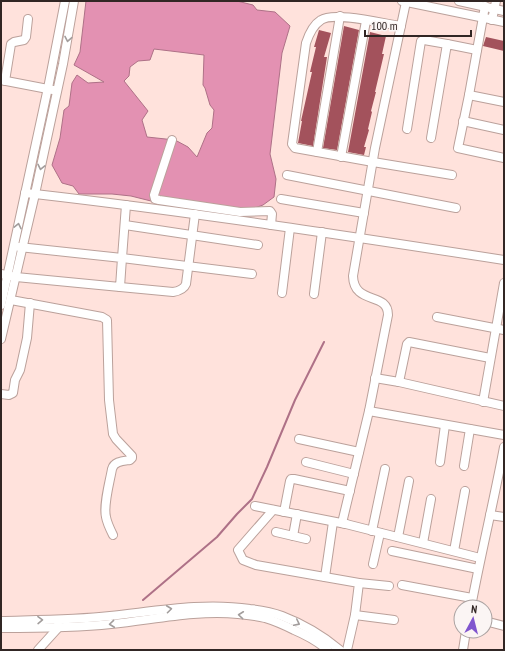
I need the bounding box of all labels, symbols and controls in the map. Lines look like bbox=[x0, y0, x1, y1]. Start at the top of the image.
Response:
scale bar bbox=[365, 12, 471, 38]
text: 100 m bbox=[371, 18, 398, 33]
one-way arrow bbox=[64, 36, 72, 43]
one-way arrow bbox=[37, 163, 45, 170]
one-way arrow bbox=[14, 223, 22, 229]
north arrow bbox=[453, 599, 493, 639]
text: N bbox=[470, 602, 478, 616]
one-way arrow bbox=[166, 605, 172, 614]
one-way arrow bbox=[238, 611, 244, 620]
one-way arrow bbox=[37, 616, 43, 624]
one-way arrow bbox=[292, 618, 300, 626]
one-way arrow bbox=[109, 619, 115, 628]

